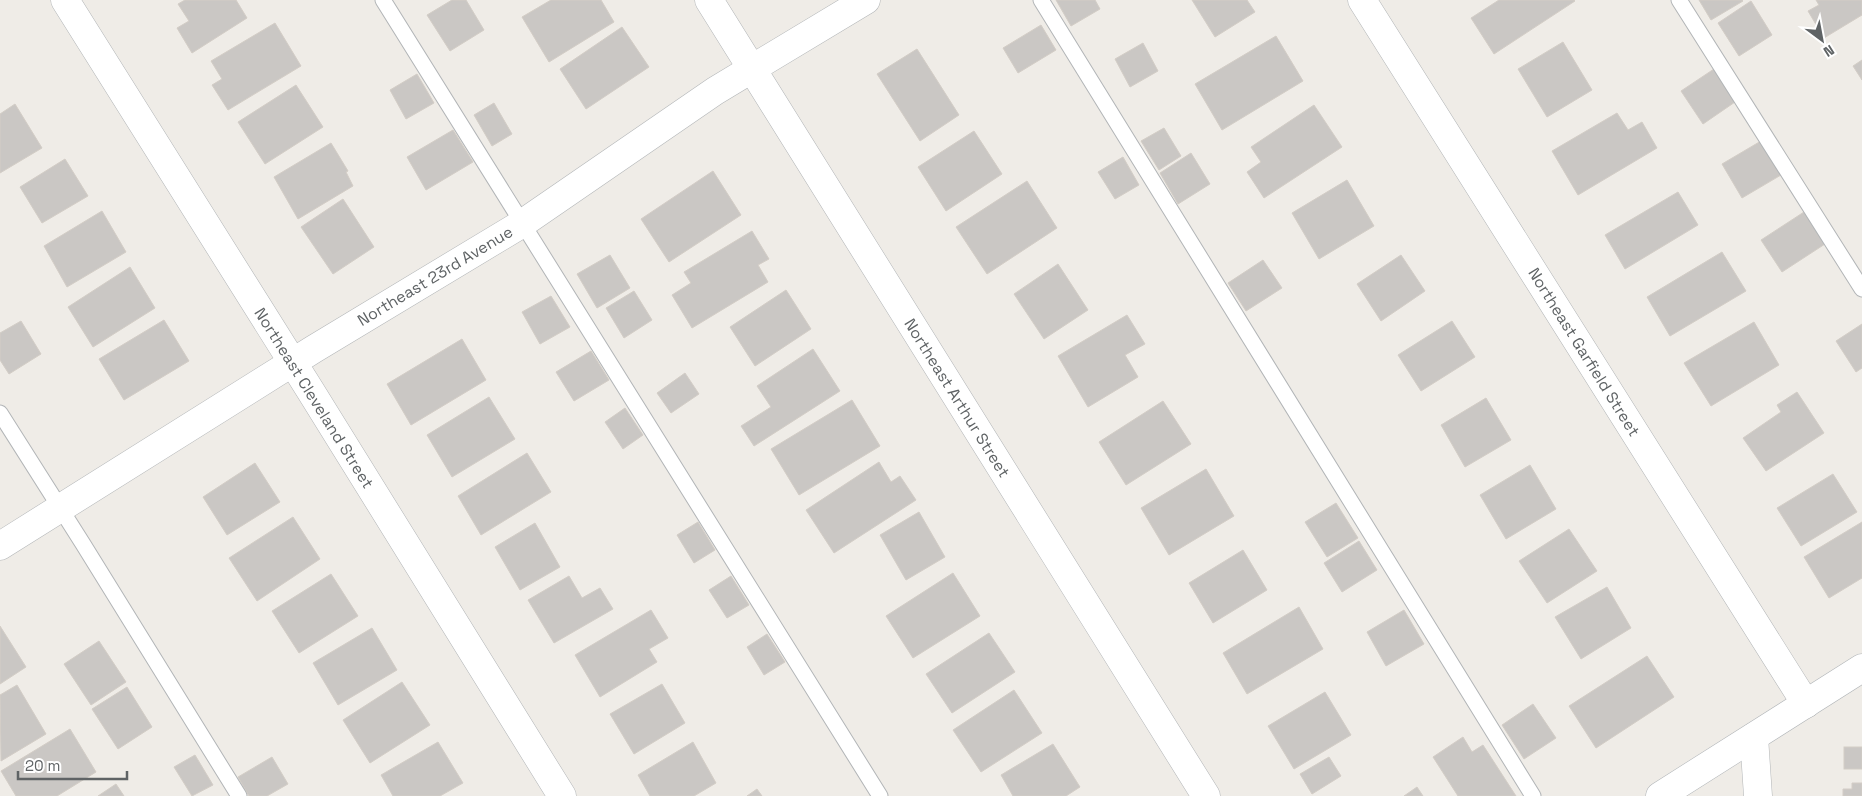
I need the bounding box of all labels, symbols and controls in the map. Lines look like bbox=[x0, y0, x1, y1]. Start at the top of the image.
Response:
north arrow bbox=[1797, 15, 1847, 65]
text: N bbox=[1820, 41, 1838, 61]
street label: Northeast 23rd Avenue bbox=[353, 221, 517, 331]
street label: Northeast Garfield Street bbox=[1523, 264, 1645, 440]
street label: Northeast Cleveland Street bbox=[250, 304, 378, 492]
street label: Northeast Arthur Street bbox=[899, 314, 1015, 482]
scale bar bbox=[18, 748, 126, 780]
text: 20 m bbox=[25, 756, 60, 775]

